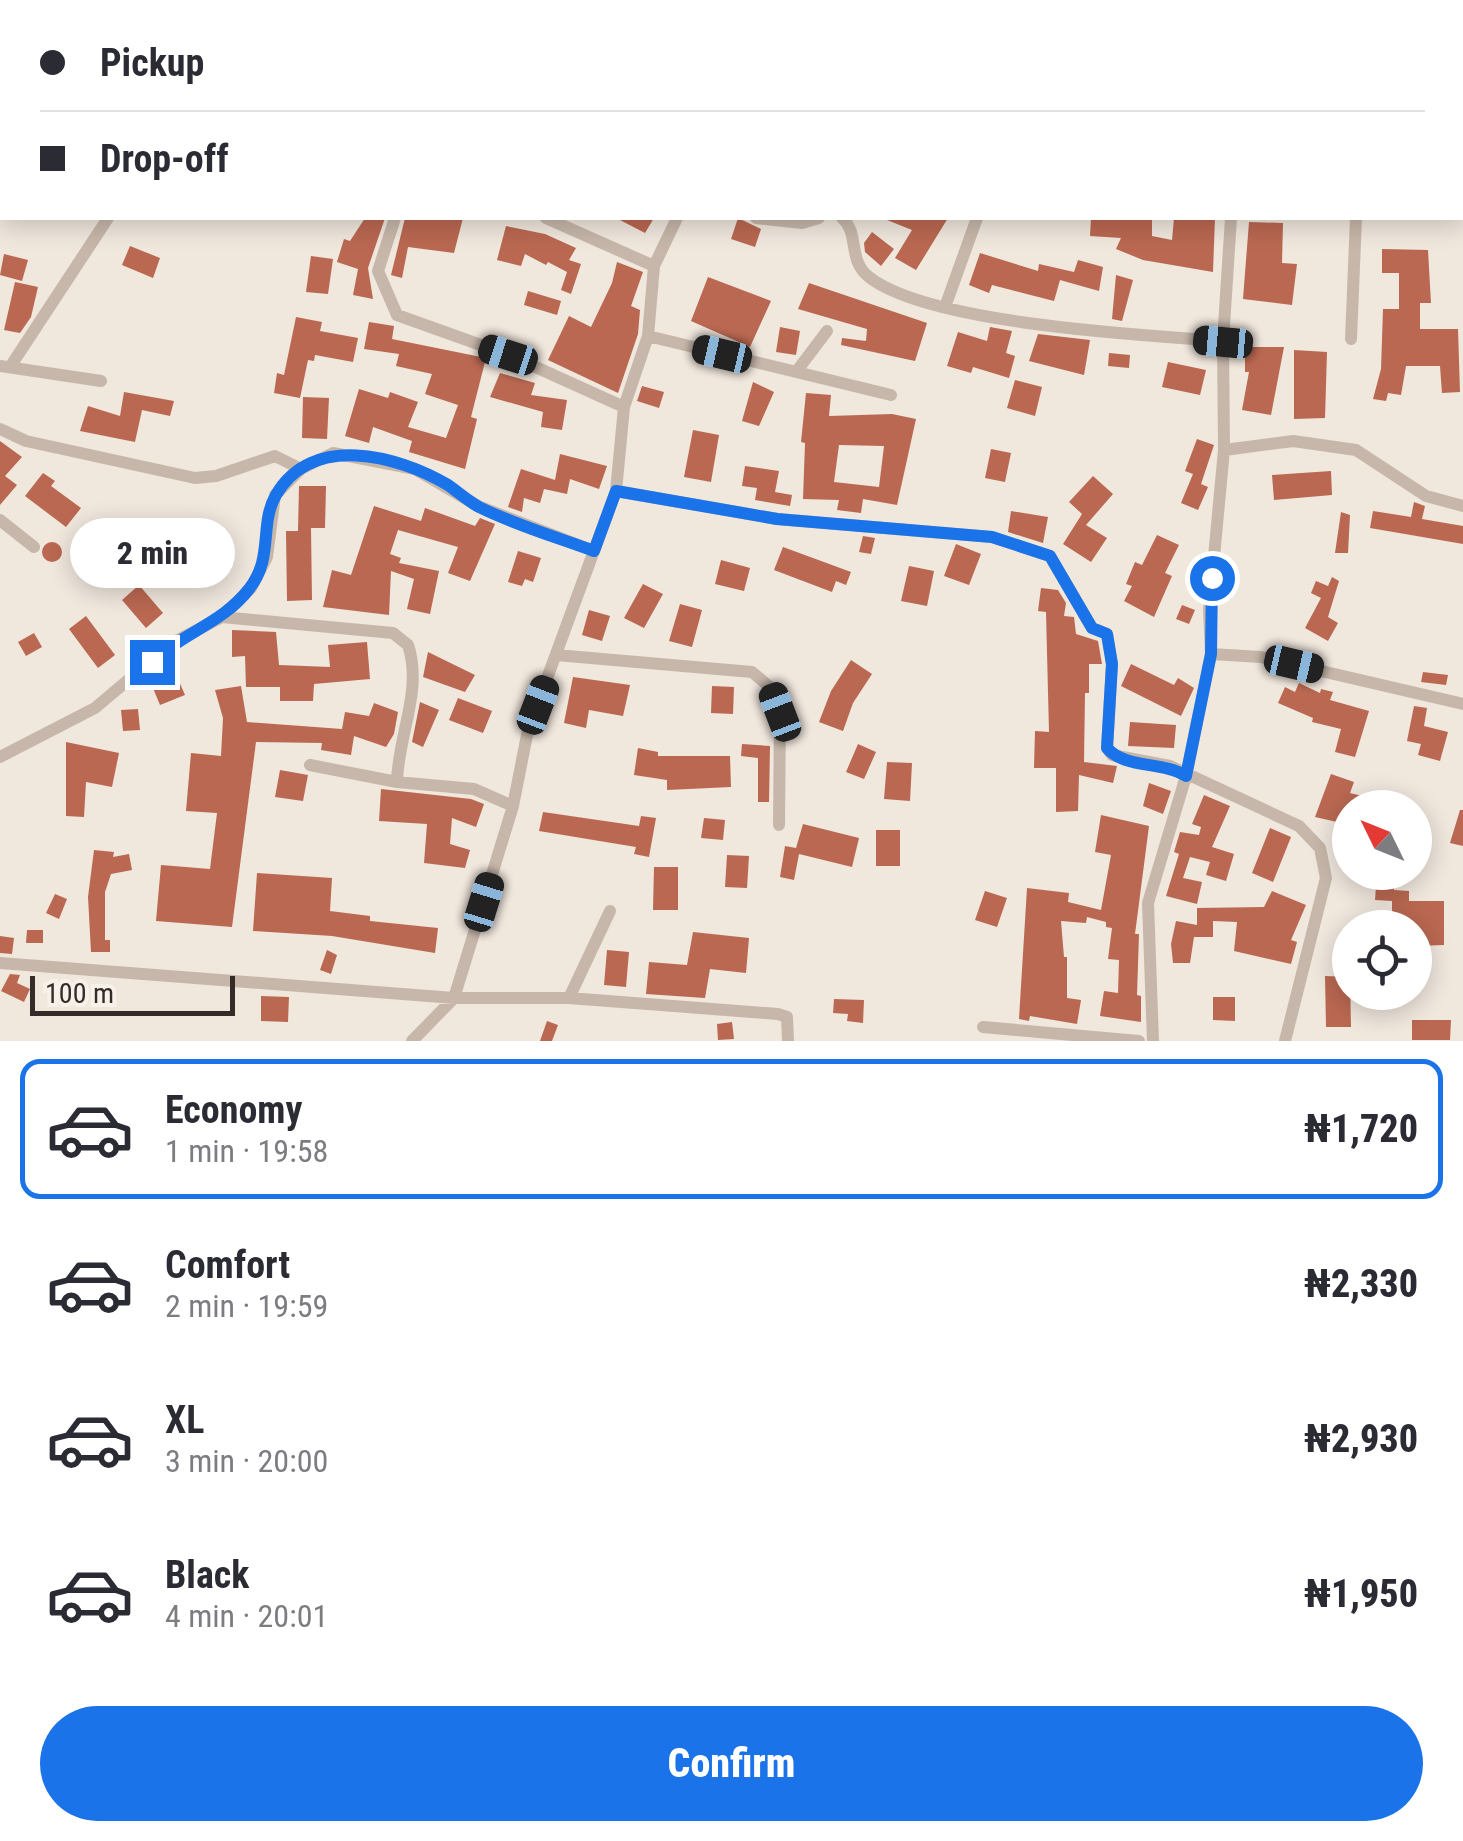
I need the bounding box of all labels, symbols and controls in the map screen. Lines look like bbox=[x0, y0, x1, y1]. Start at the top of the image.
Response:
text: Pickup bbox=[100, 41, 204, 85]
text: Drop-off bbox=[100, 137, 229, 181]
car bbox=[1192, 324, 1254, 360]
car bbox=[475, 331, 541, 379]
car bbox=[689, 333, 755, 375]
callout: 2 min bbox=[70, 517, 234, 587]
text: 2 min bbox=[117, 534, 188, 572]
route start bbox=[1190, 556, 1235, 601]
route end bbox=[130, 640, 175, 685]
car bbox=[1261, 643, 1327, 685]
car bbox=[513, 672, 563, 738]
car bbox=[755, 679, 805, 745]
north arrow bbox=[1332, 790, 1432, 890]
map controls bbox=[1332, 790, 1432, 1010]
car bbox=[461, 869, 507, 935]
button: locate bbox=[1332, 910, 1432, 1010]
scale bar bbox=[30, 971, 235, 1016]
text: 100 m bbox=[45, 977, 114, 1010]
icon: car bbox=[45, 1084, 135, 1174]
text: Economy bbox=[165, 1088, 302, 1132]
text: ₦1,720 bbox=[1304, 1107, 1418, 1151]
text: 1 min · 19:58 bbox=[165, 1132, 328, 1170]
icon: car bbox=[45, 1239, 135, 1329]
text: Comfort bbox=[165, 1243, 290, 1287]
text: ₦2,330 bbox=[1304, 1262, 1418, 1306]
text: 2 min · 19:59 bbox=[165, 1287, 328, 1325]
icon: car bbox=[45, 1394, 135, 1484]
text: XL bbox=[165, 1398, 204, 1442]
text: ₦2,930 bbox=[1304, 1417, 1418, 1461]
text: 3 min · 20:00 bbox=[165, 1442, 328, 1480]
icon: car bbox=[45, 1549, 135, 1639]
text: Black bbox=[165, 1553, 249, 1597]
text: ₦1,950 bbox=[1304, 1572, 1418, 1616]
text: 4 min · 20:01 bbox=[165, 1597, 328, 1635]
button: Confirm bbox=[40, 1706, 1423, 1821]

